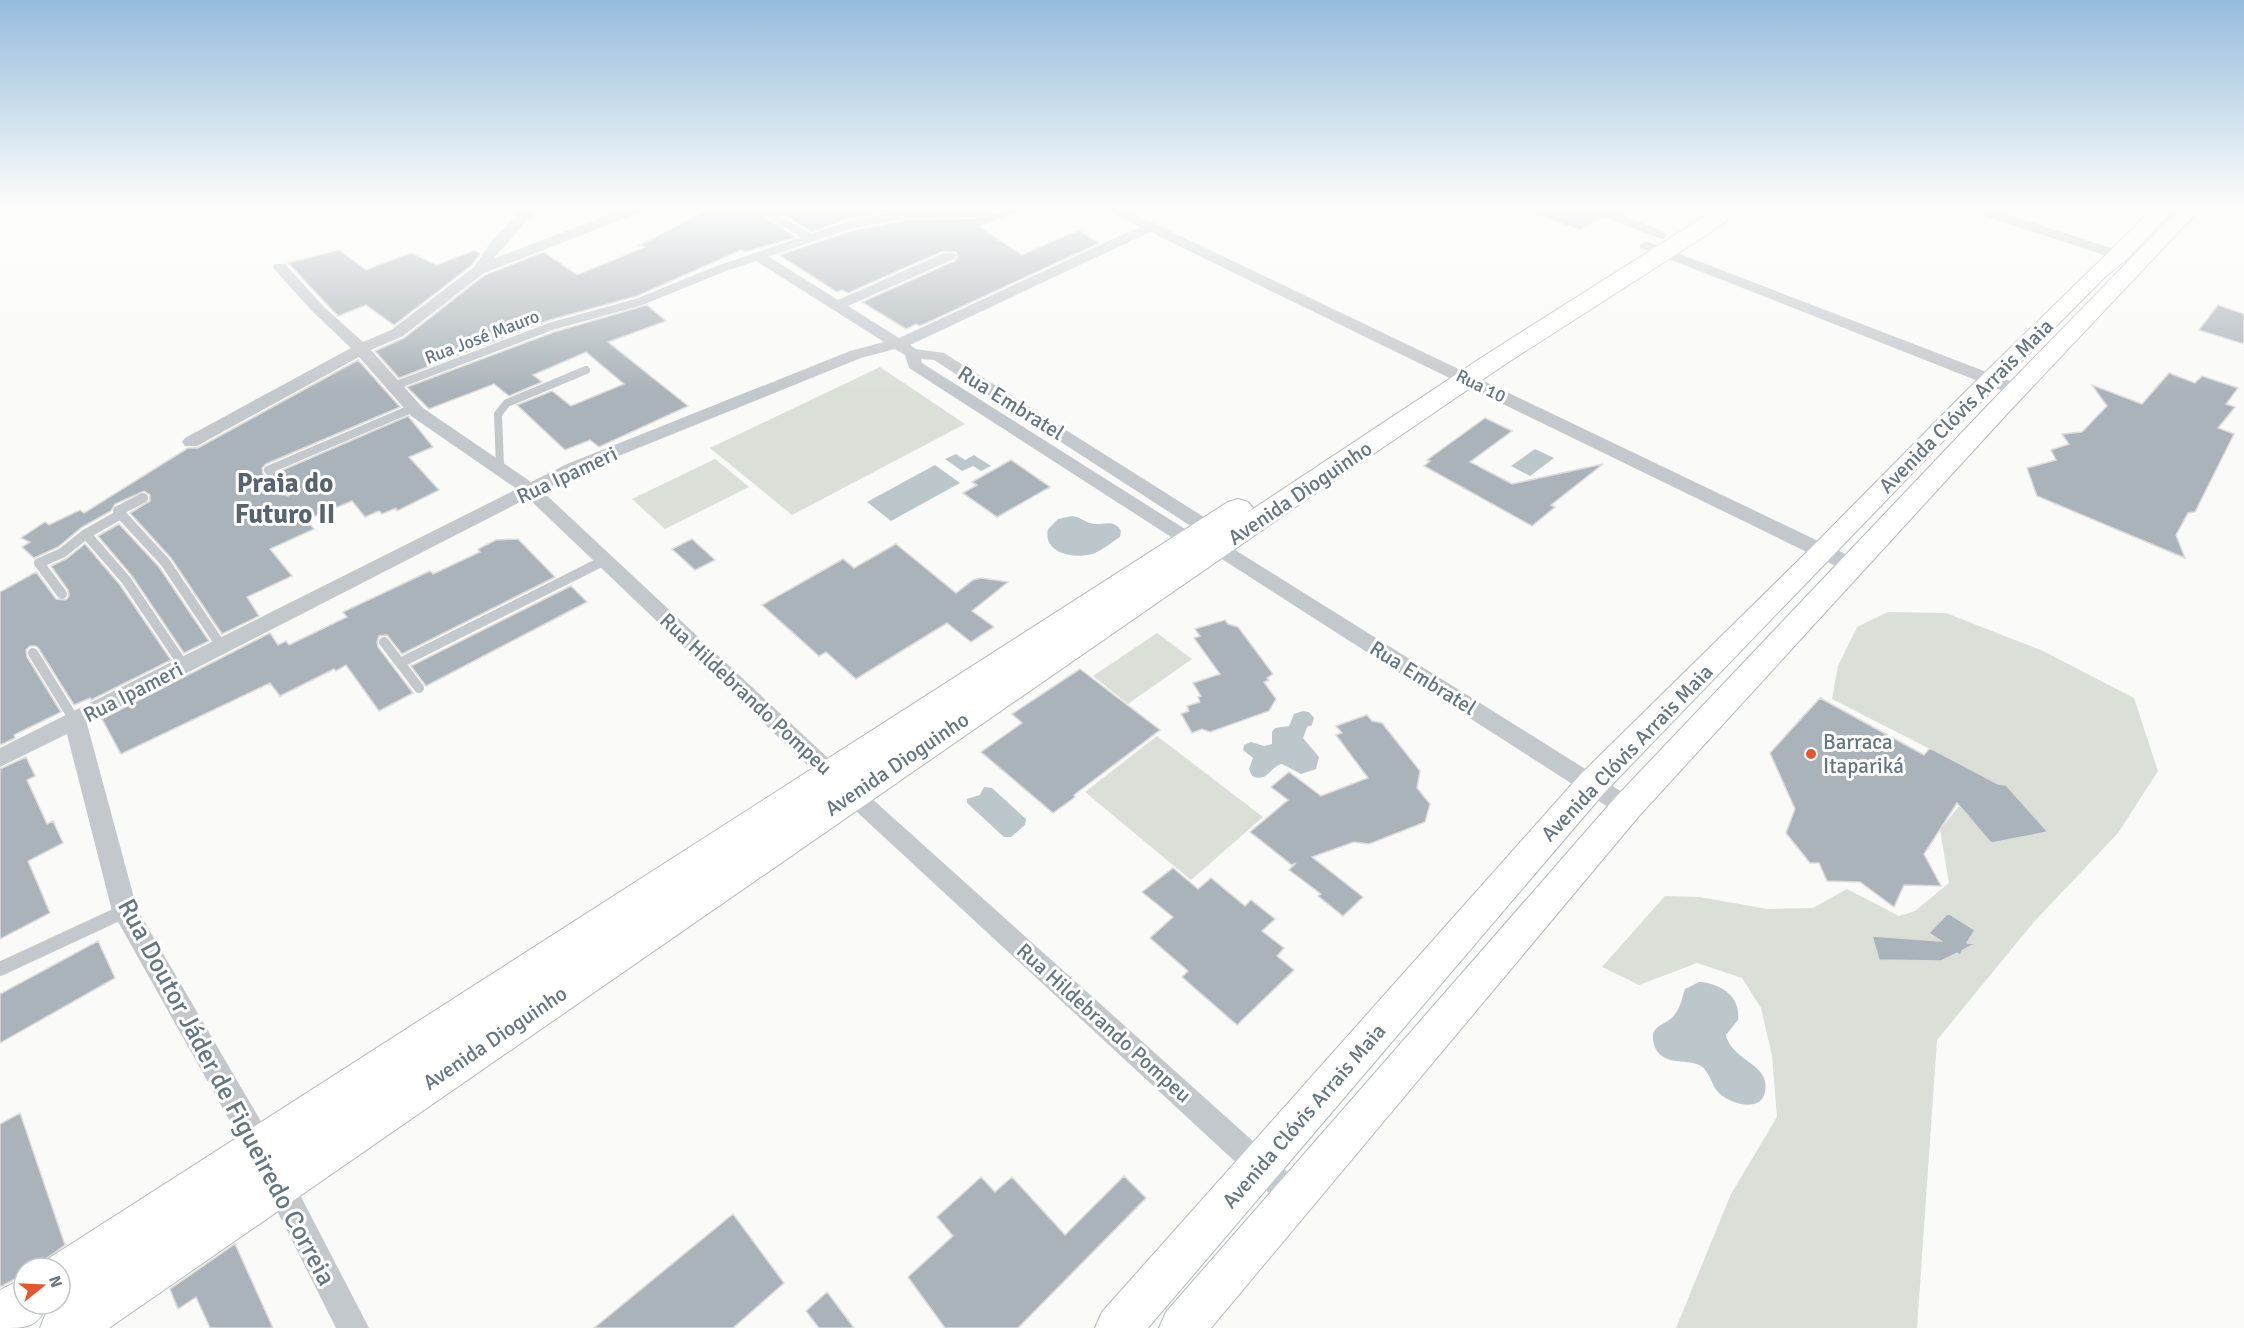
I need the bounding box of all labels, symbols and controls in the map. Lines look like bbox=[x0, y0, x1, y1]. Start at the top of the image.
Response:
street label: Rua José Mauro bbox=[422, 305, 542, 369]
street label: Avenida Clóvis Arrais Maia bbox=[1873, 313, 2059, 499]
street label: Rua Embratel bbox=[953, 360, 1069, 446]
street label: Rua 10 bbox=[1452, 365, 1510, 407]
street label: Avenida Dioguinho bbox=[1223, 435, 1377, 551]
street label: Rua Ipameri bbox=[513, 440, 621, 510]
district label: Praia do Futuro II bbox=[235, 467, 335, 531]
street label: Rua Hildebrando Pompeu bbox=[654, 607, 838, 781]
street label: Rua Embratel bbox=[1365, 635, 1481, 721]
street label: Rua Ipameri bbox=[79, 656, 187, 728]
street label: Avenida Clóvis Arrais Maia bbox=[1536, 659, 1718, 847]
street label: Avenida Dioguinho bbox=[820, 706, 974, 822]
place label: Barraca Itapariká bbox=[1823, 729, 1904, 779]
marker: Barraca Itapariká bbox=[1804, 747, 1818, 761]
street label: Rua Doutor Jáder de Figueiredo Correia bbox=[110, 894, 342, 1291]
street label: Rua Hildebrando Pompeu bbox=[1011, 938, 1197, 1108]
street label: Avenida Dioguinho bbox=[418, 980, 572, 1096]
street label: Avenida Clóvis Arrais Maia bbox=[1217, 1018, 1391, 1214]
north arrow bbox=[12, 1256, 72, 1316]
text: N bbox=[44, 1273, 67, 1290]

